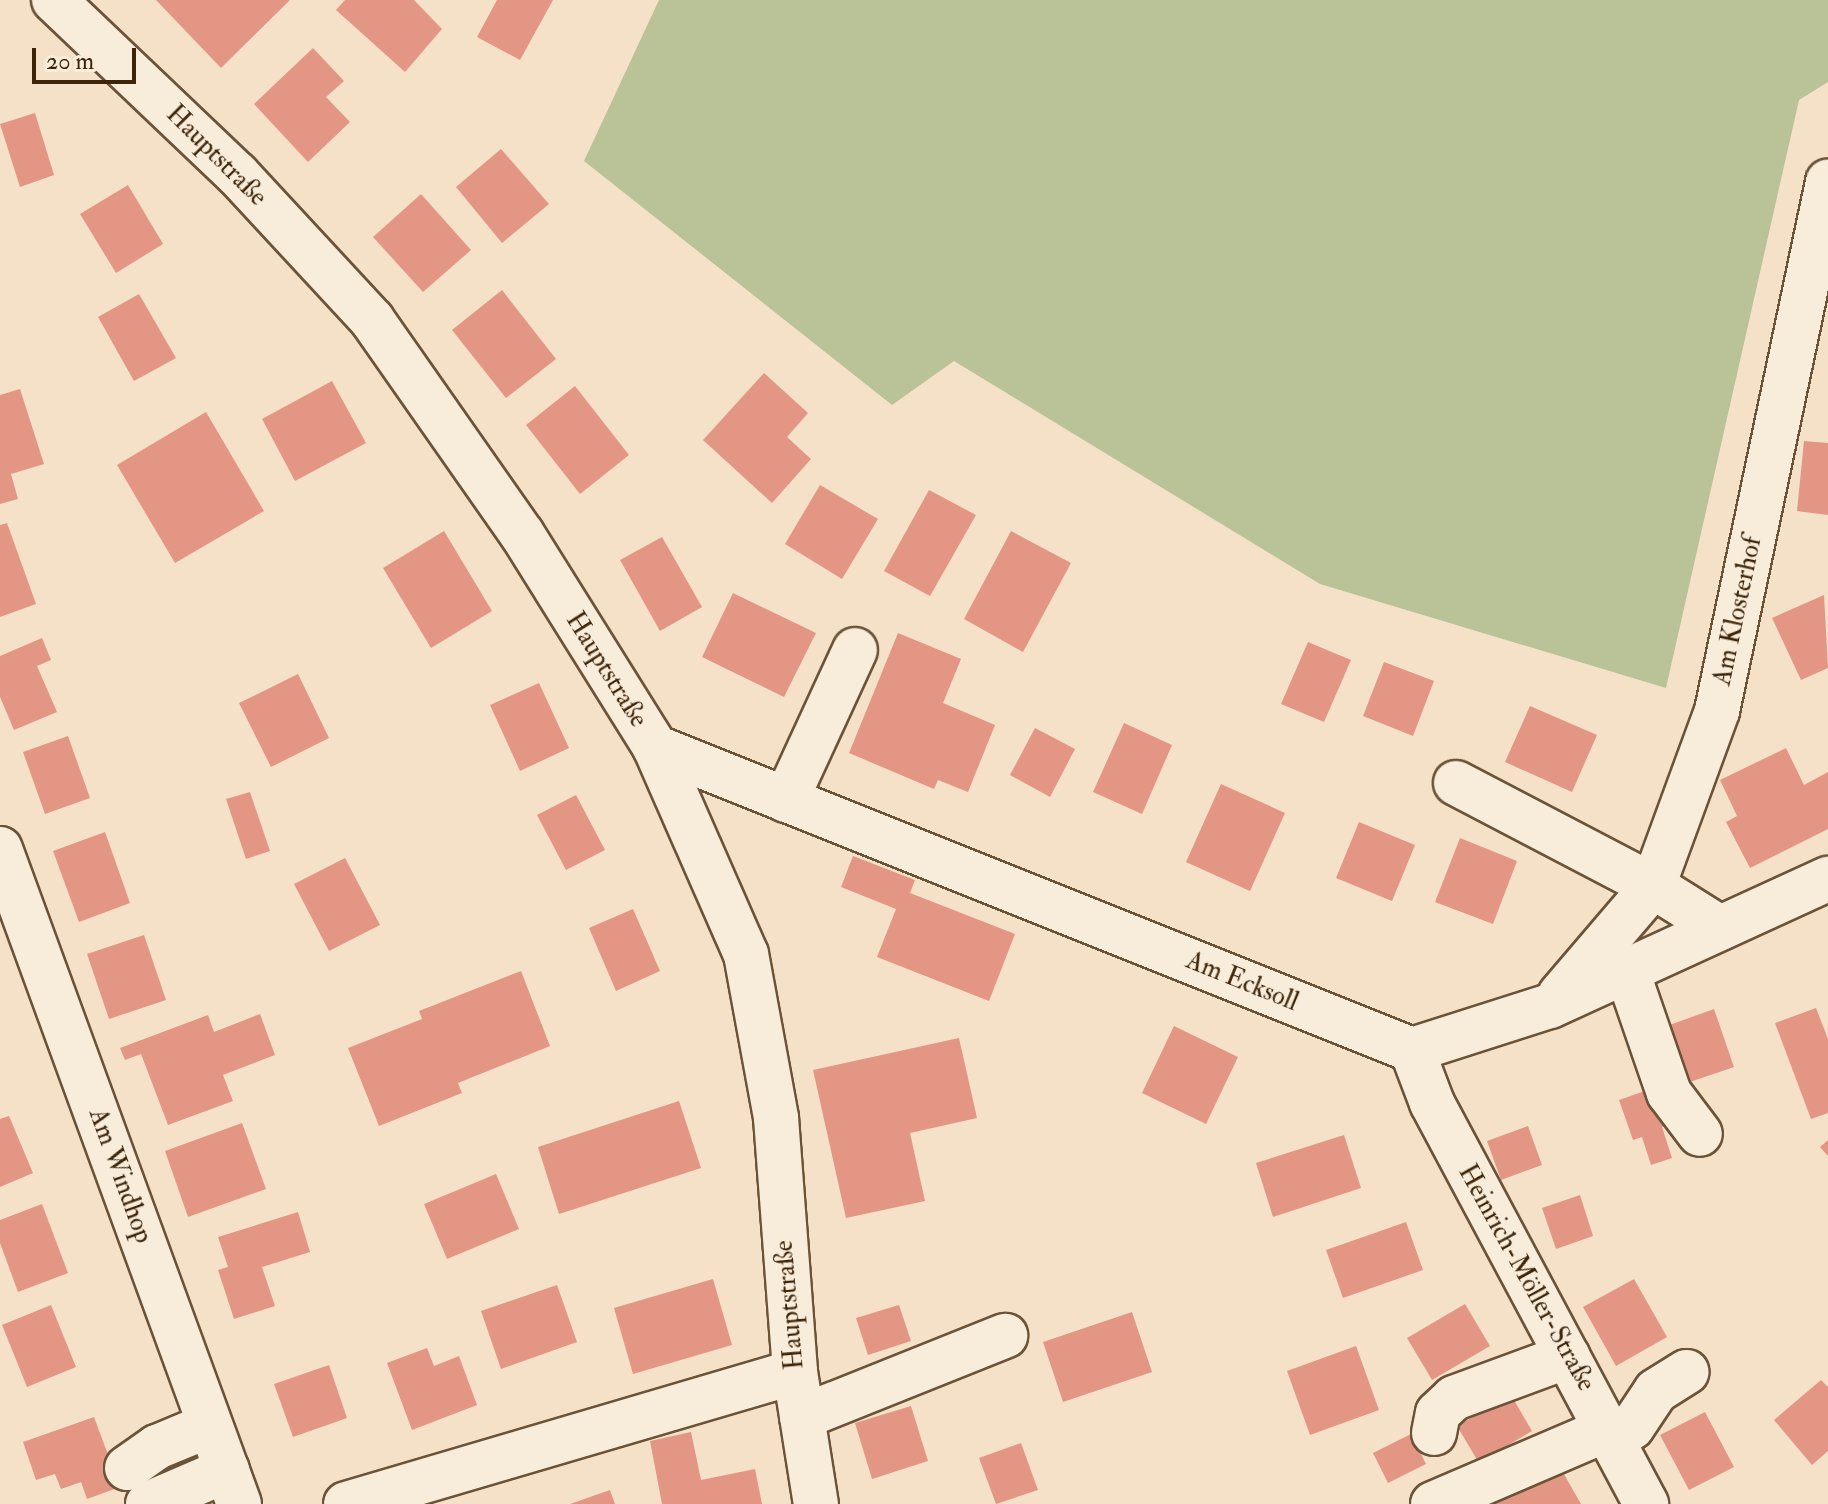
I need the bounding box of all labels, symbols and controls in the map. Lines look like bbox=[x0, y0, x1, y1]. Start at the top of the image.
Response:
scale bar bbox=[36, 32, 140, 82]
text: 20 m bbox=[46, 46, 94, 77]
street label: Hauptstraße bbox=[159, 99, 273, 213]
street label: Am Klosterhof bbox=[1707, 534, 1769, 688]
street label: Hauptstraße bbox=[558, 607, 654, 733]
street label: Am Ecksoll bbox=[1181, 945, 1303, 1019]
street label: Am Windhop bbox=[81, 1104, 159, 1248]
street label: Heinrich-Möller-Straße bbox=[1451, 1159, 1601, 1397]
street label: Hauptstraße bbox=[769, 1239, 811, 1371]

